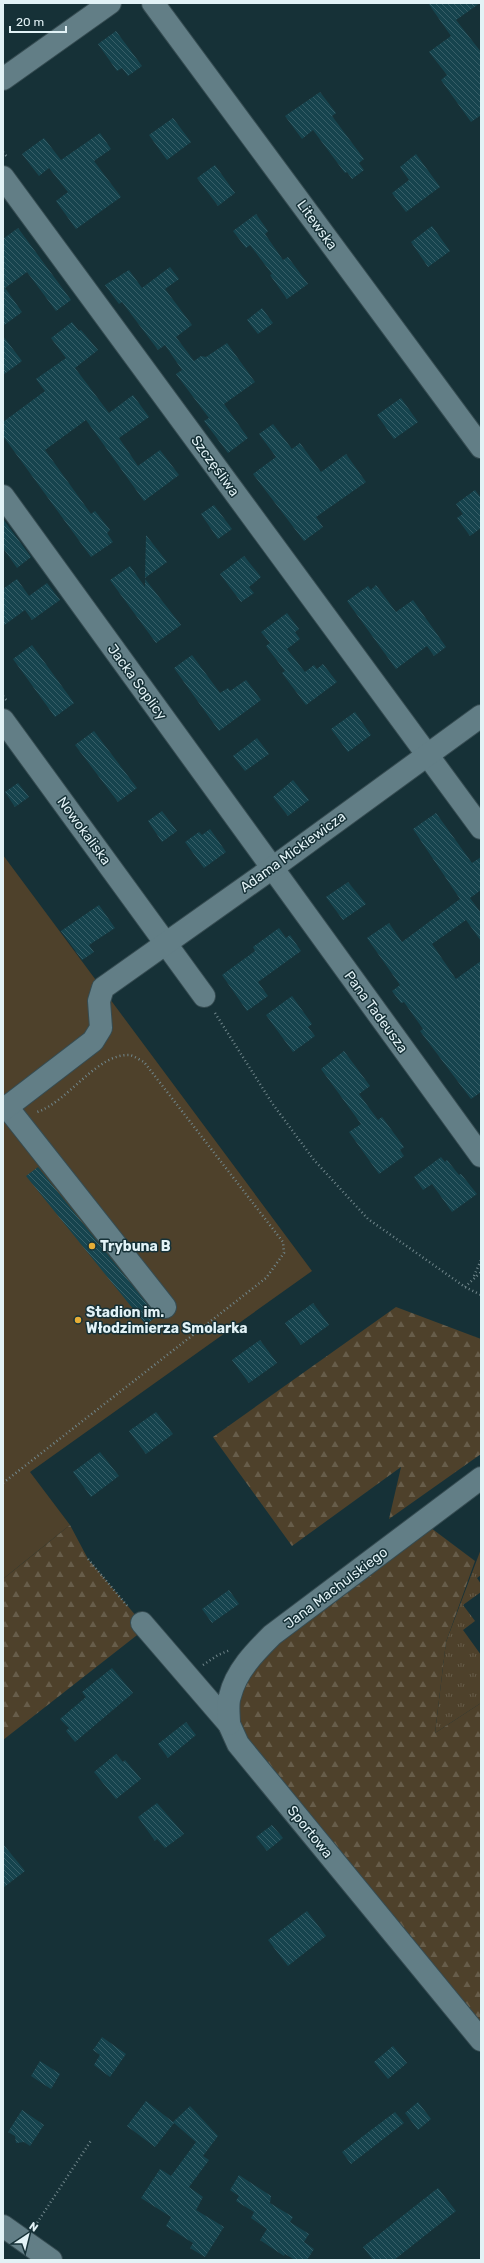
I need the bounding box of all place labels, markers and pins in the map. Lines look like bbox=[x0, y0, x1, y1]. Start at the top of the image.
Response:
place label: Trybuna B bbox=[100, 1238, 171, 1255]
marker: Trybuna B bbox=[87, 1241, 97, 1251]
place label: Stadion im. Włodzimierza Smolarka bbox=[86, 1304, 248, 1337]
marker: Stadion im. Włodzimierza Smolarka bbox=[73, 1315, 83, 1325]

